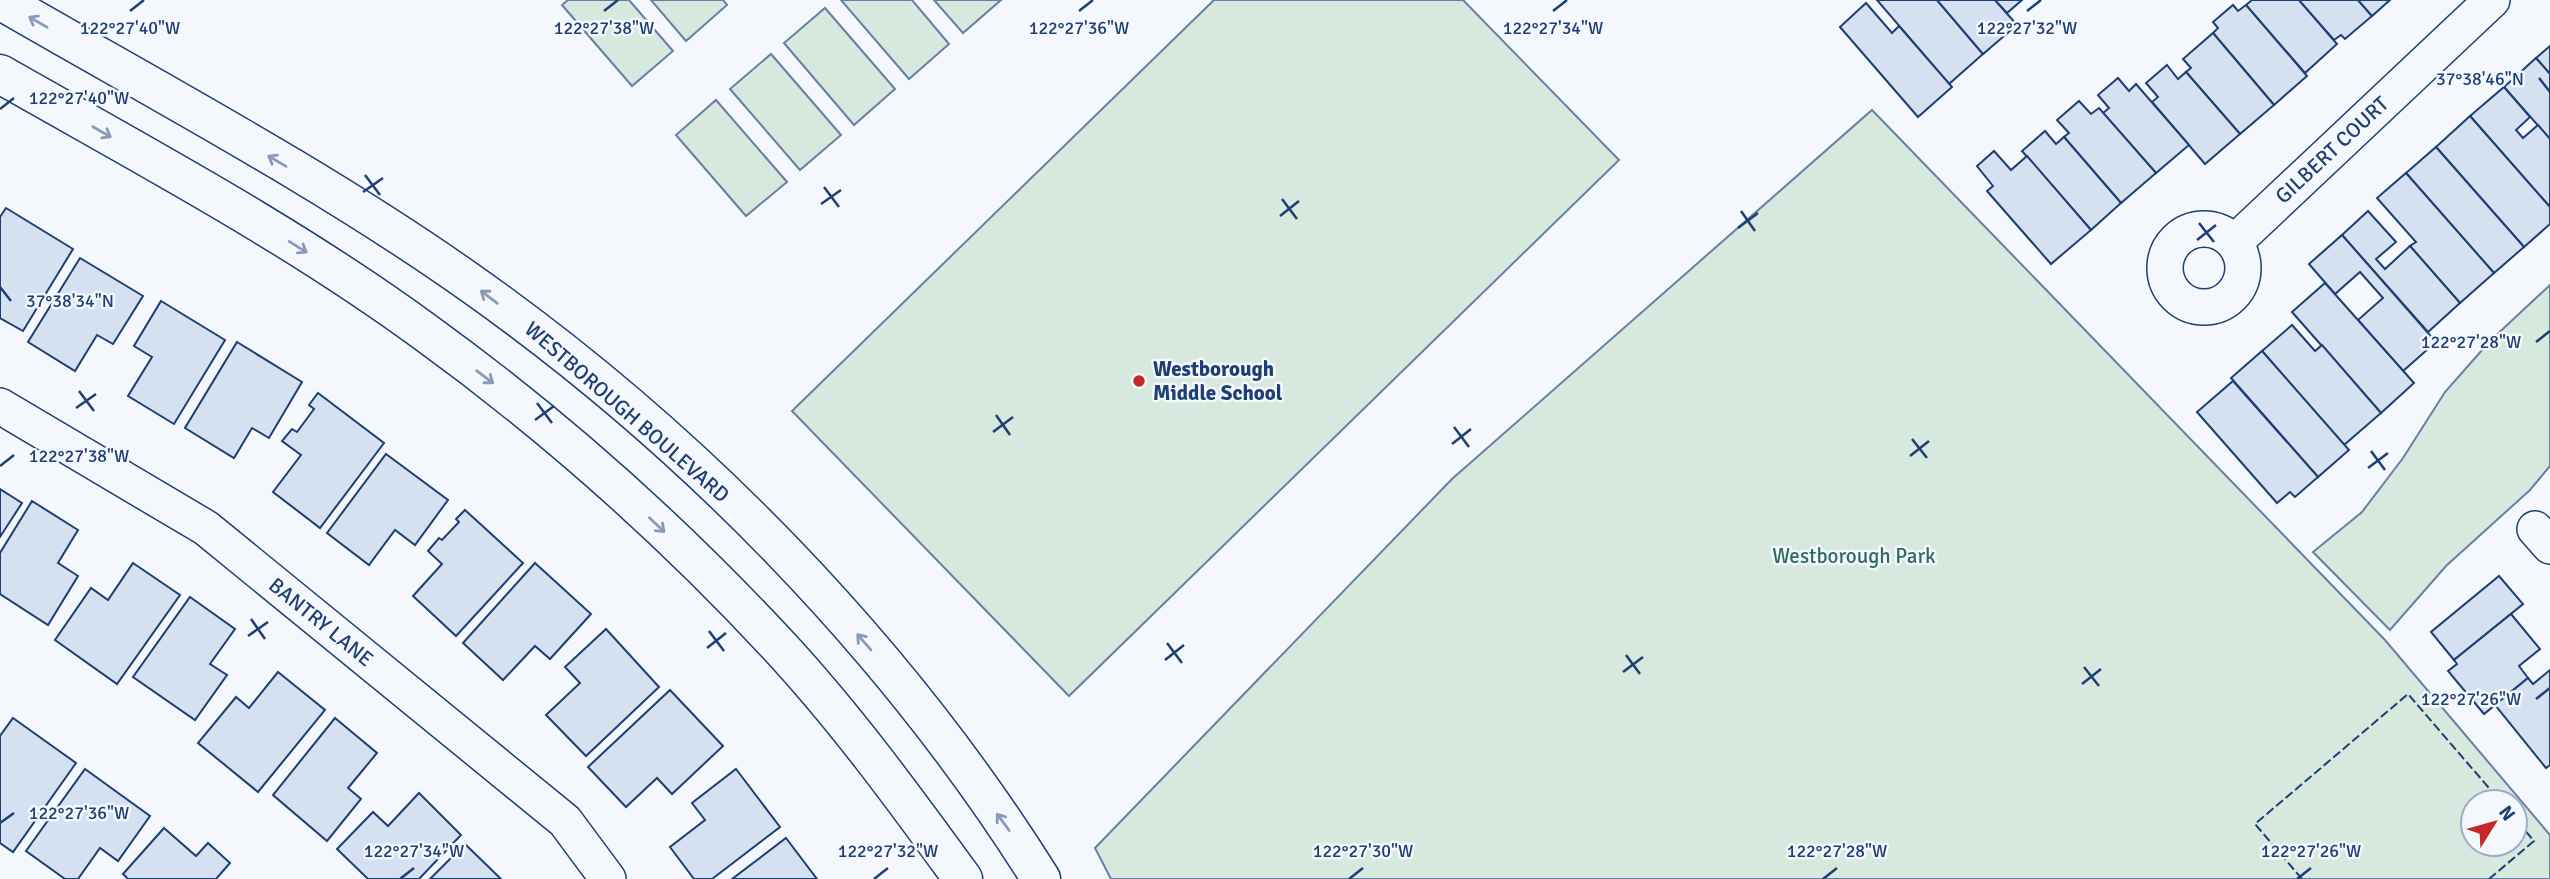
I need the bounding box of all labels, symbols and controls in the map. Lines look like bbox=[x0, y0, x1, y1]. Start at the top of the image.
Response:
one-way arrow bbox=[28, 15, 48, 29]
text: 122°27'40"W bbox=[80, 17, 180, 39]
text: 122°27'38"W bbox=[554, 17, 654, 39]
text: 122°27'36"W bbox=[1029, 17, 1129, 39]
text: 122°27'34"W bbox=[1503, 17, 1603, 39]
text: 122°27'32"W bbox=[1977, 17, 2077, 39]
text: 37°38'46"N bbox=[2436, 68, 2524, 90]
text: 122°27'40"W bbox=[29, 87, 129, 109]
street label: GILBERT COURT bbox=[2270, 90, 2395, 209]
one-way arrow bbox=[91, 126, 111, 140]
one-way arrow bbox=[267, 153, 287, 167]
one-way arrow bbox=[288, 241, 308, 255]
one-way arrow bbox=[480, 289, 499, 304]
text: 37°38'34"N bbox=[26, 290, 114, 312]
street label: WESTBOROUGH BOULEVARD bbox=[519, 316, 735, 508]
text: 122°27'28"W bbox=[2421, 331, 2521, 353]
place label: Westborough Middle School bbox=[1153, 356, 1283, 406]
one-way arrow bbox=[475, 370, 494, 384]
marker: Westborough Middle School bbox=[1131, 373, 1147, 389]
text: 122°27'38"W bbox=[29, 445, 129, 467]
one-way arrow bbox=[648, 517, 665, 534]
park label: Westborough Park bbox=[1772, 543, 1936, 569]
street label: BANTRY LANE bbox=[263, 572, 379, 672]
one-way arrow bbox=[856, 634, 872, 652]
text: 122°27'26"W bbox=[2421, 688, 2521, 710]
north arrow bbox=[2459, 788, 2529, 858]
text: N bbox=[2493, 801, 2520, 826]
text: 122°27'36"W bbox=[29, 802, 129, 824]
one-way arrow bbox=[996, 813, 1010, 832]
text: 122°27'34"W bbox=[364, 840, 464, 862]
text: 122°27'32"W bbox=[838, 840, 938, 862]
text: 122°27'30"W bbox=[1313, 840, 1413, 862]
text: 122°27'28"W bbox=[1787, 840, 1887, 862]
text: 122°27'26"W bbox=[2261, 840, 2361, 862]

